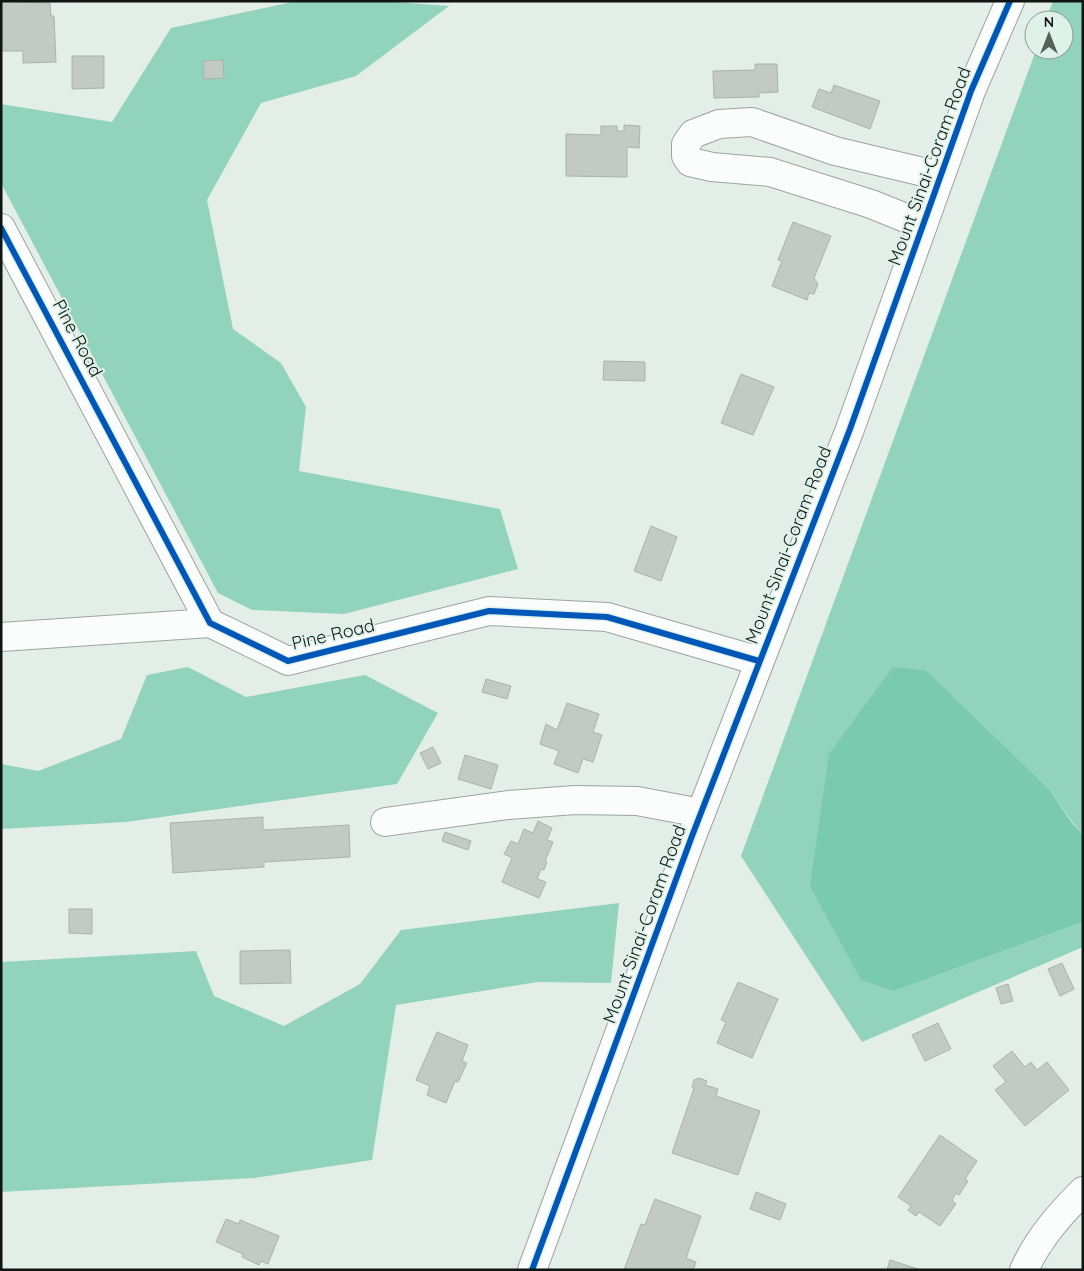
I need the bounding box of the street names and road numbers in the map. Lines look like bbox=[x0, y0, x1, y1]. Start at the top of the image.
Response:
street label: Mount Sinai-Coram Road bbox=[882, 63, 976, 269]
street label: Pine Road bbox=[48, 295, 108, 381]
street label: Mount Sinai-Coram Road bbox=[740, 443, 836, 647]
street label: Pine Road bbox=[289, 613, 377, 655]
street label: Mount Sinai-Coram Road bbox=[597, 821, 691, 1027]

